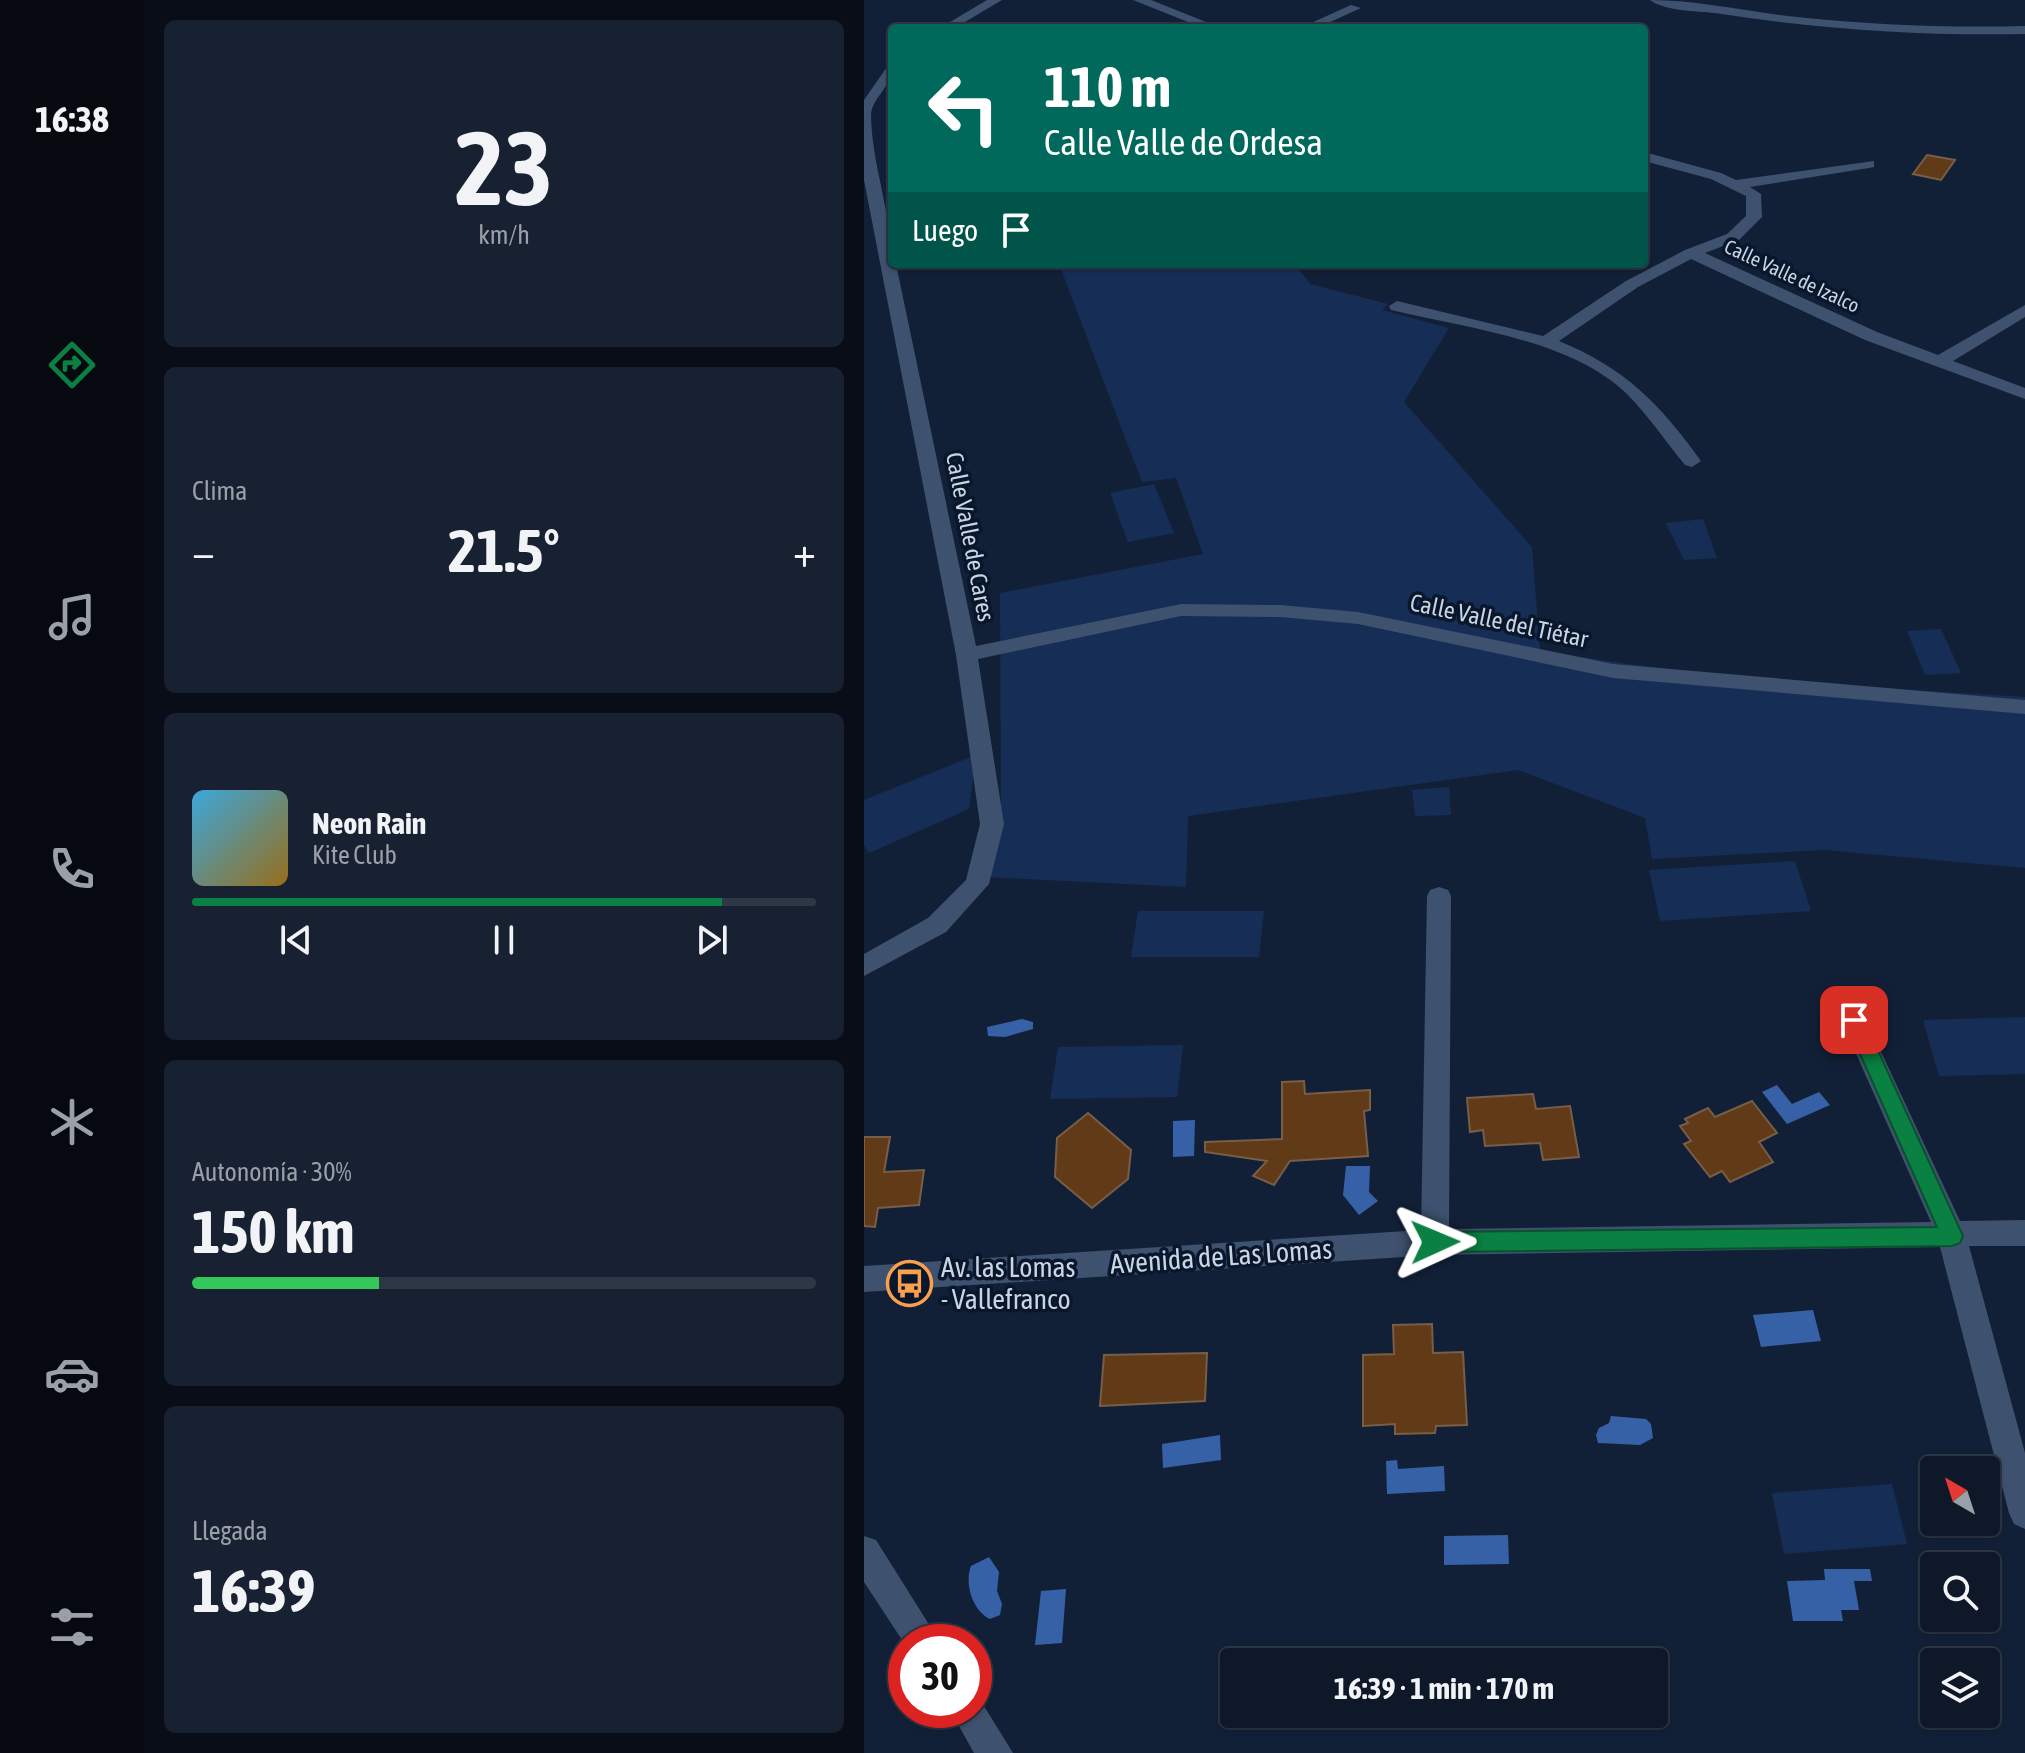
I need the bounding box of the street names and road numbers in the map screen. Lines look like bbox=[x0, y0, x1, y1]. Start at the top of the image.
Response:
street label: Calle Valle de Izalco bbox=[1721, 234, 1863, 317]
street label: Calle Valle de Cares bbox=[941, 450, 1000, 624]
street label: Calle Valle del Tiétar bbox=[1408, 588, 1591, 653]
street label: Avenida de Las Lomas bbox=[1109, 1232, 1333, 1280]

